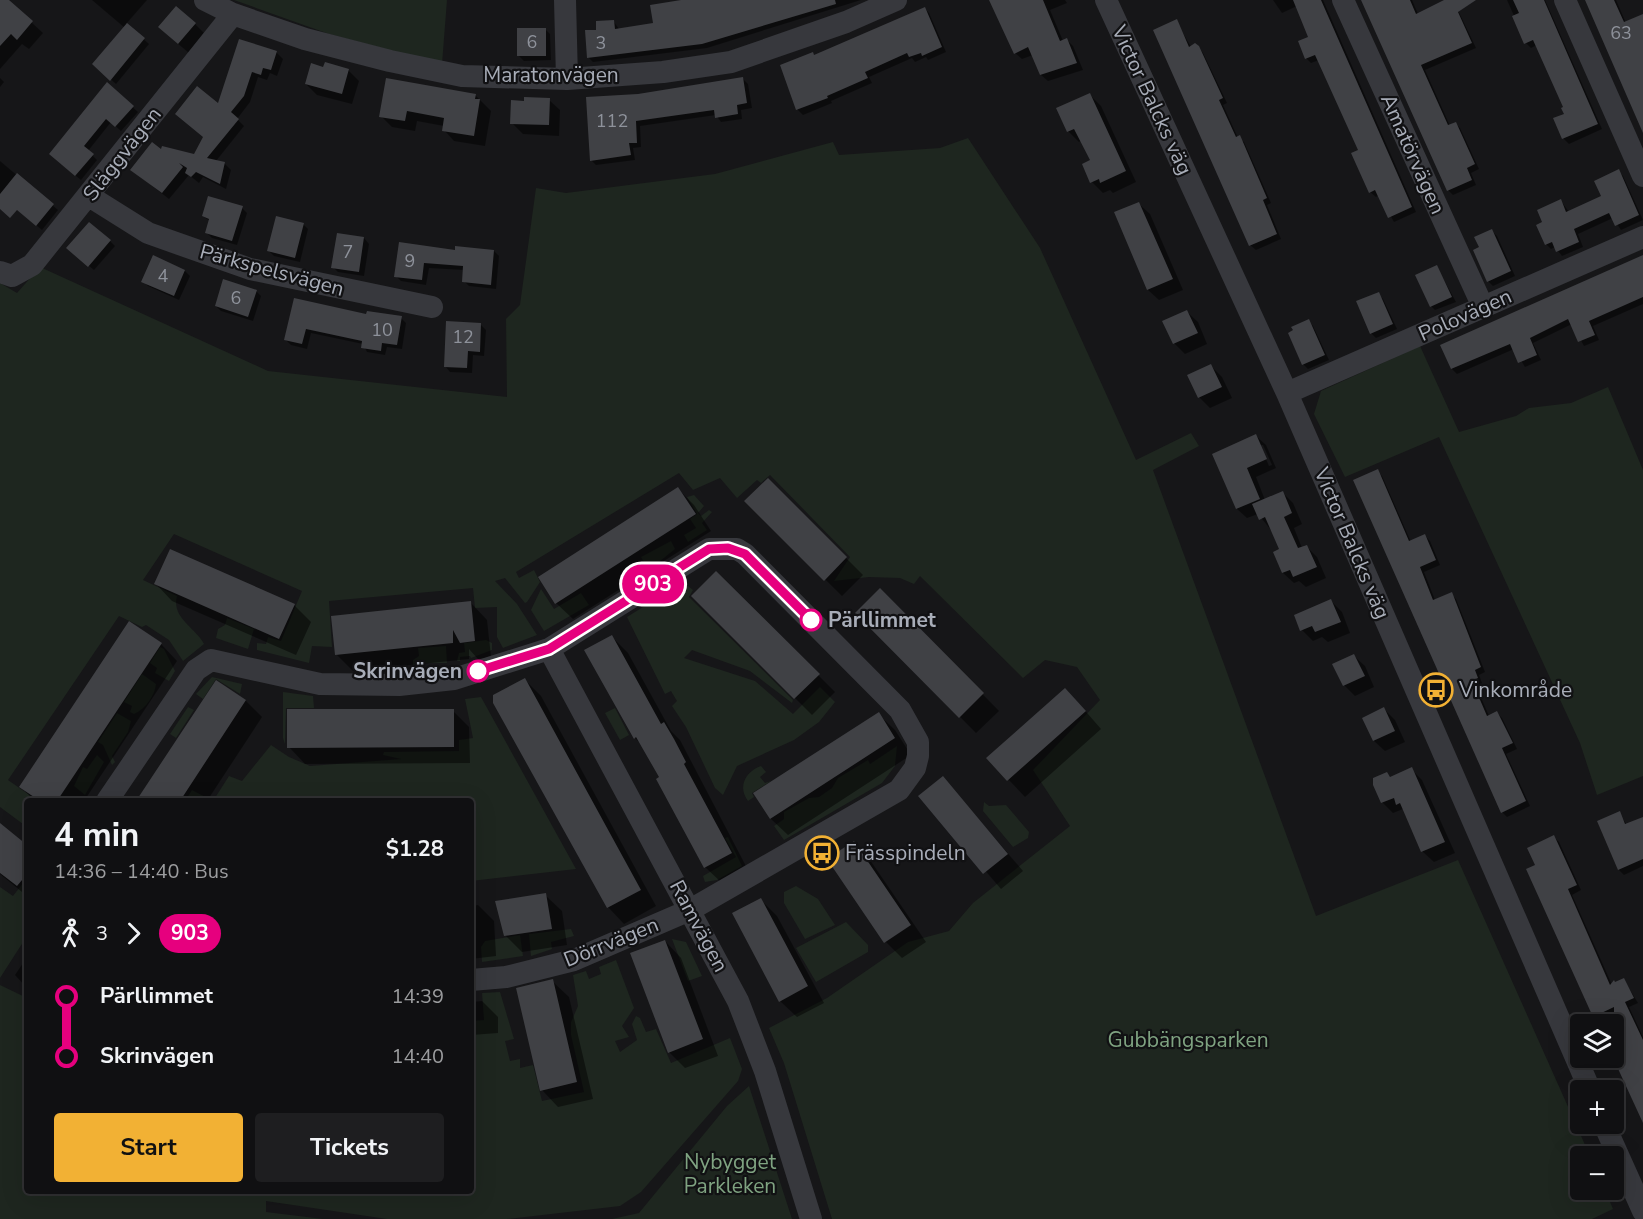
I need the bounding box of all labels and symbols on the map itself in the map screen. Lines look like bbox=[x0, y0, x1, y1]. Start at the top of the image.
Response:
street label: Victor Balcks väg bbox=[1105, 20, 1199, 179]
house number: 63 bbox=[1610, 21, 1632, 45]
house number: 6 bbox=[527, 30, 537, 54]
house number: 3 bbox=[596, 31, 606, 55]
street label: Maratonvägen bbox=[483, 61, 619, 89]
street label: Amatörvägen bbox=[1374, 90, 1452, 218]
street label: Släggvägen bbox=[76, 101, 168, 207]
house number: 112 bbox=[596, 109, 628, 133]
street label: Pärkspelsvägen bbox=[197, 237, 347, 303]
house number: 7 bbox=[343, 240, 353, 264]
house number: 9 bbox=[405, 249, 415, 273]
house number: 4 bbox=[158, 264, 169, 288]
street label: Polovägen bbox=[1414, 282, 1516, 348]
house number: 6 bbox=[231, 286, 241, 310]
house number: 10 bbox=[371, 318, 393, 342]
house number: 12 bbox=[452, 325, 474, 349]
street label: Victor Balcks väg bbox=[1307, 462, 1397, 623]
line badge: 903 bbox=[618, 564, 688, 604]
place label: Pärllimmet bbox=[828, 606, 937, 634]
marker: Pärllimmet bbox=[800, 609, 822, 631]
place label: Skrinvägen bbox=[353, 657, 462, 685]
marker: Skrinvägen bbox=[467, 660, 489, 682]
bus stop icon: Vinkområde bbox=[1418, 672, 1454, 708]
place label: Vinkområde bbox=[1458, 676, 1572, 704]
bus stop icon: Frässpindeln bbox=[804, 835, 840, 871]
place label: Frässpindeln bbox=[845, 839, 966, 867]
street label: Ramvägen bbox=[663, 875, 735, 977]
street label: Dörrvägen bbox=[559, 910, 663, 974]
park label: Gubbängsparken bbox=[1107, 1026, 1269, 1054]
park label: Nybygget Parkleken bbox=[684, 1148, 777, 1200]

